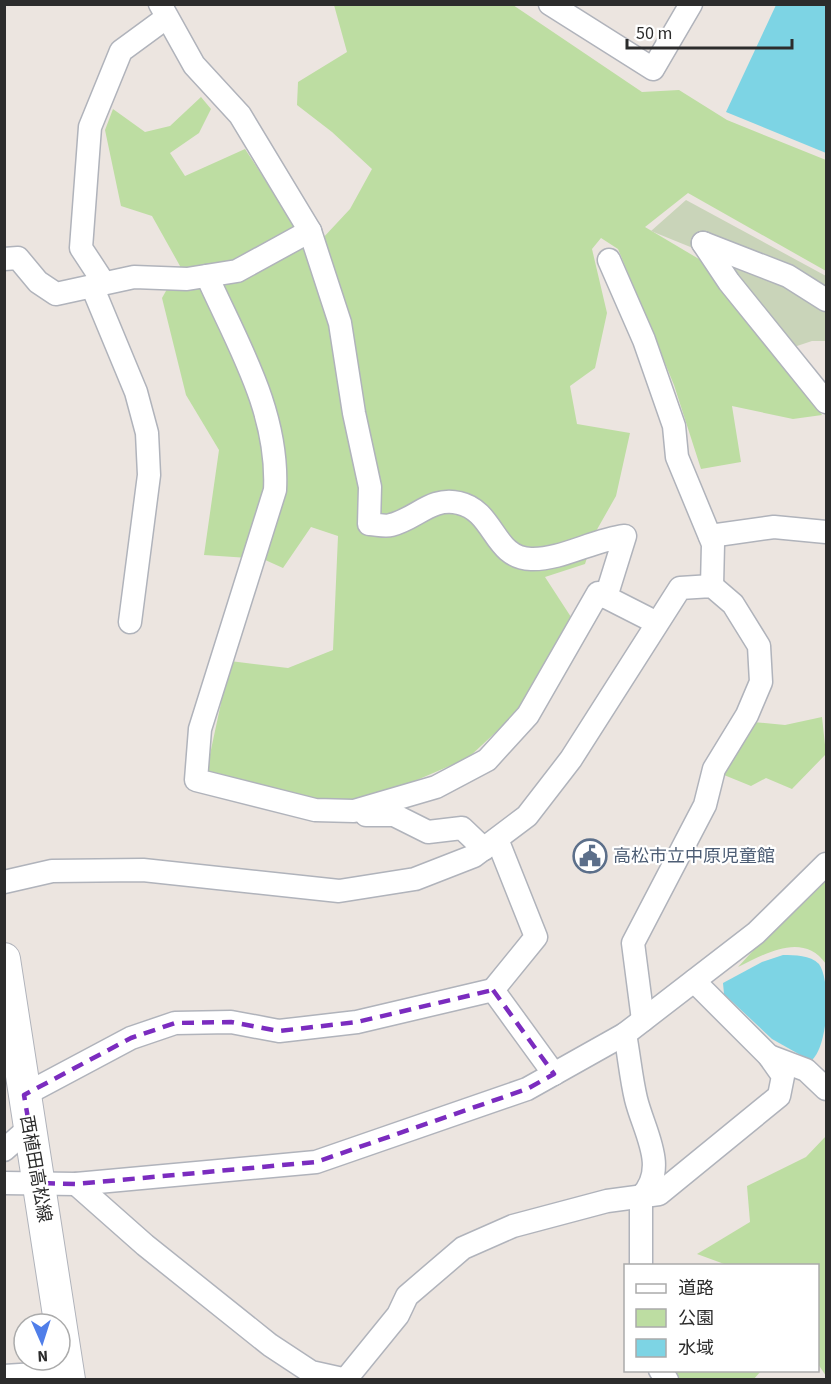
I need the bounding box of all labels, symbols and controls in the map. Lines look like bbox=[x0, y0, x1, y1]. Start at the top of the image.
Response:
scale bar bbox=[627, 12, 792, 50]
text: 50 m bbox=[636, 21, 672, 46]
public building icon: 高松市立中原児童館 bbox=[572, 838, 608, 874]
place label: 高松市立中原児童館 bbox=[613, 844, 775, 869]
street label: 西植田高松線 bbox=[14, 1114, 57, 1224]
legend bbox=[624, 1264, 819, 1372]
text: 道路 bbox=[678, 1276, 714, 1301]
text: 公園 bbox=[678, 1306, 714, 1331]
north arrow bbox=[12, 1312, 72, 1372]
text: 水域 bbox=[678, 1336, 714, 1361]
text: N bbox=[37, 1345, 49, 1367]

